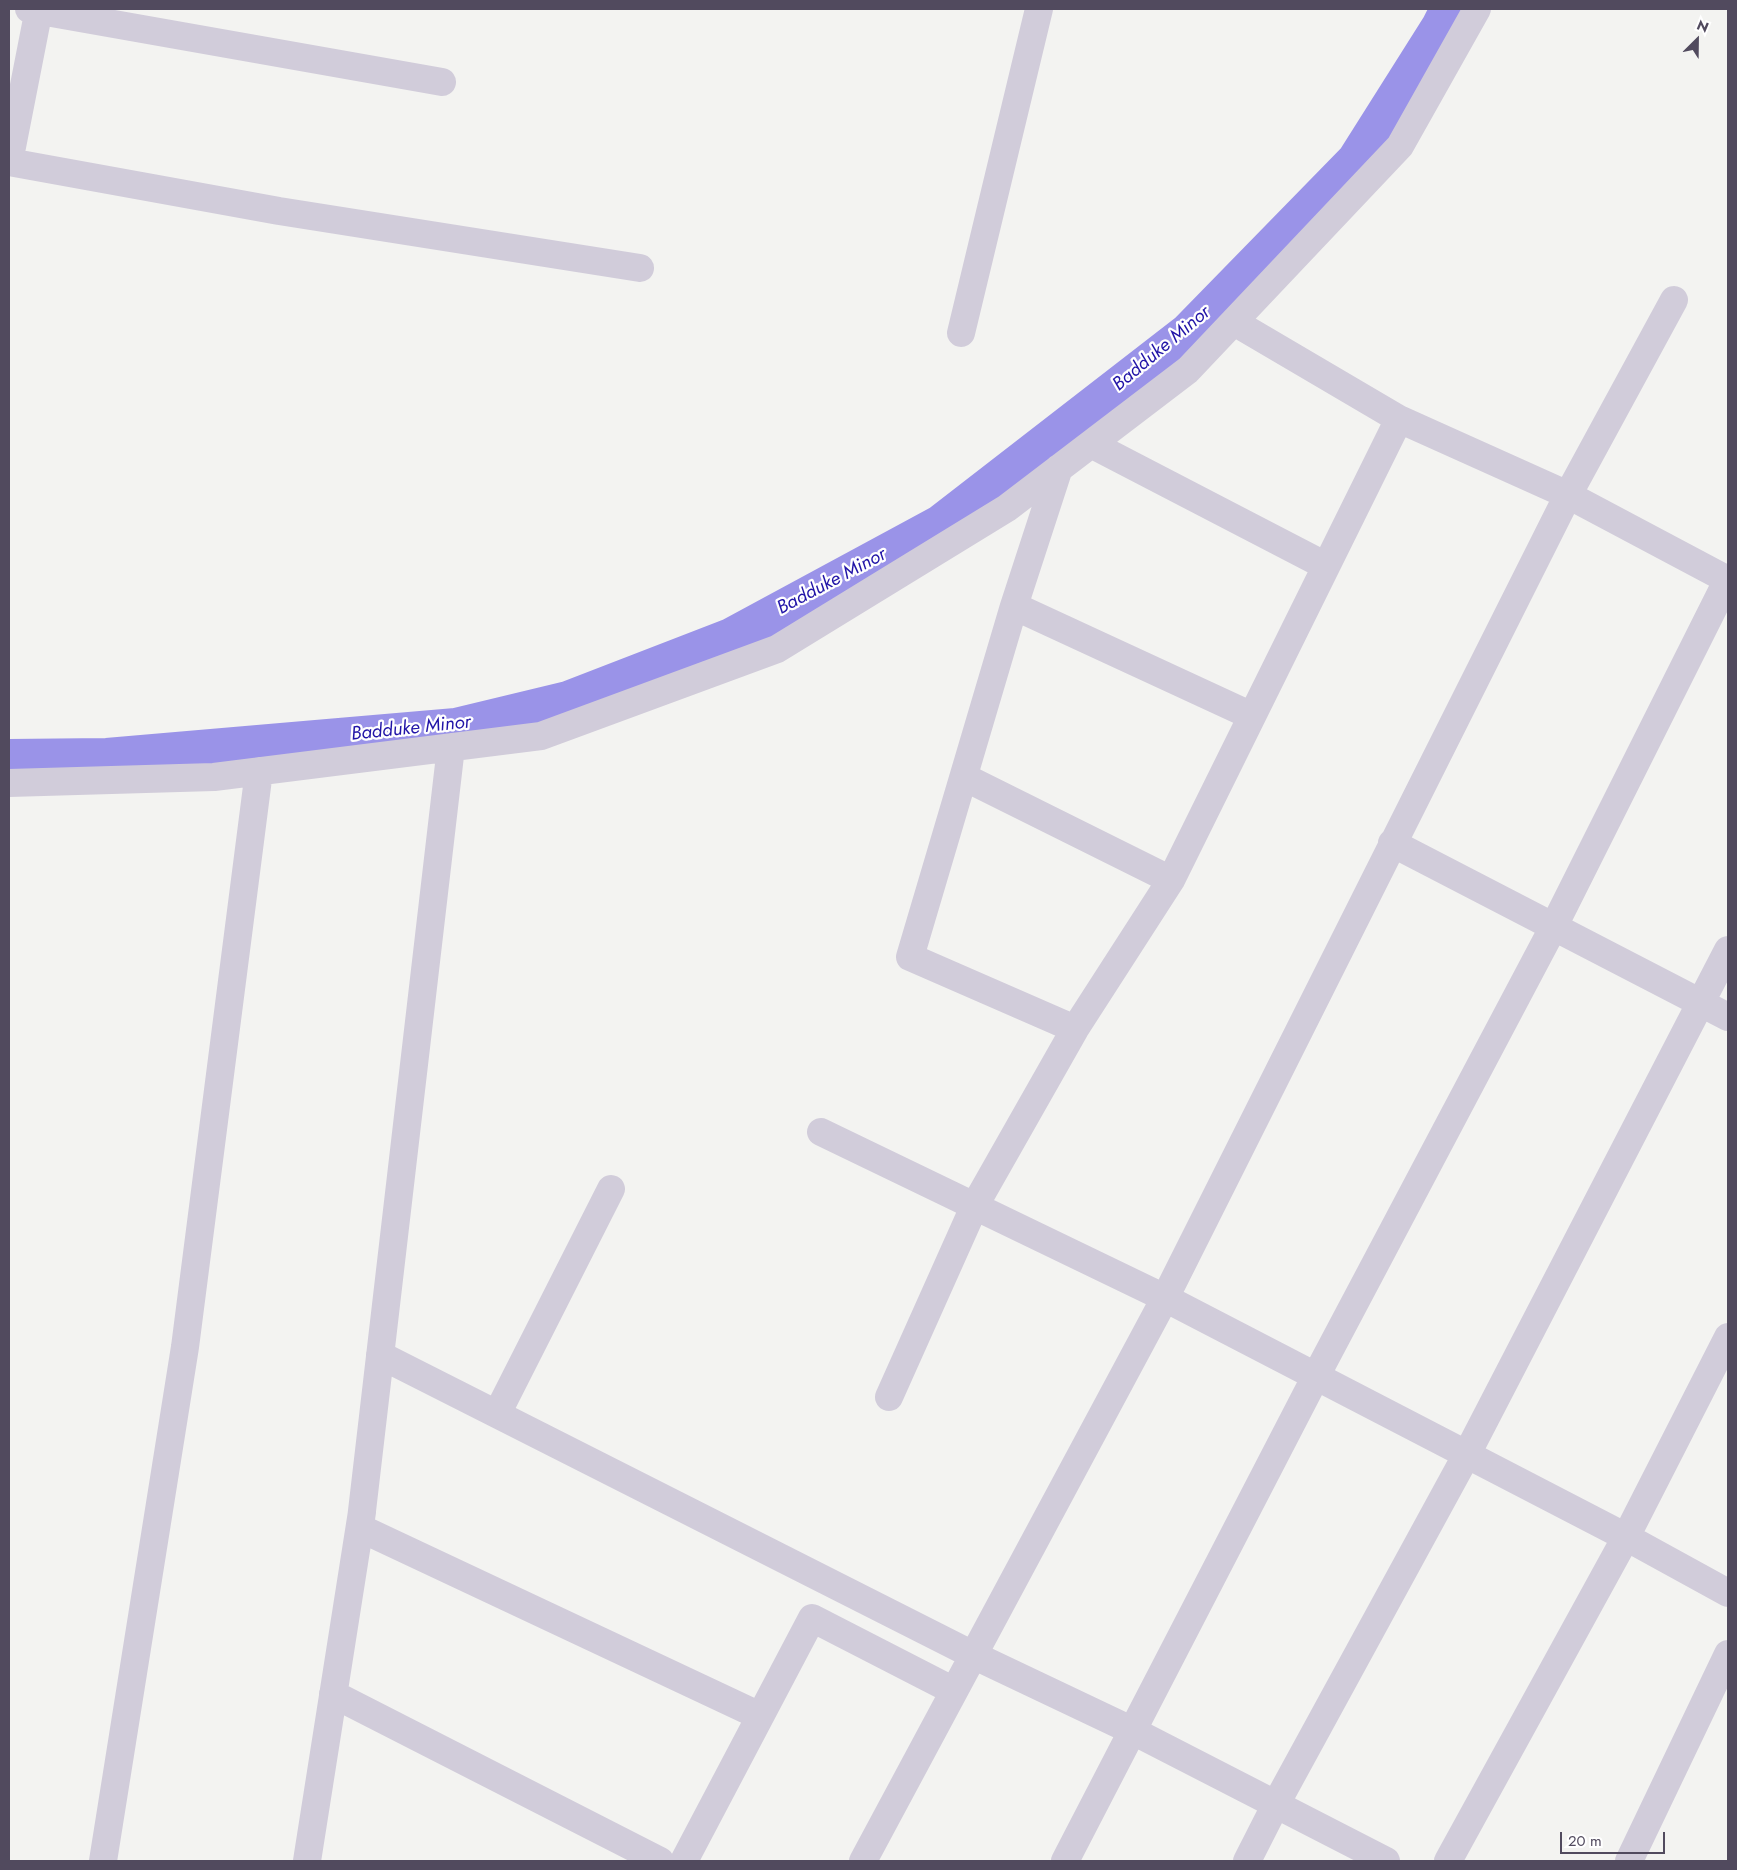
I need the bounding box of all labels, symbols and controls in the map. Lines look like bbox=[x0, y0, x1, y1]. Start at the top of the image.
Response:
north arrow bbox=[1672, 15, 1722, 65]
text: N bbox=[1694, 15, 1712, 38]
water label: Badduke Minor bbox=[1109, 302, 1215, 396]
water label: Badduke Minor bbox=[774, 544, 890, 620]
water label: Badduke Minor bbox=[350, 711, 472, 747]
scale bar bbox=[1562, 1822, 1667, 1854]
text: 20 m bbox=[1568, 1830, 1602, 1852]

